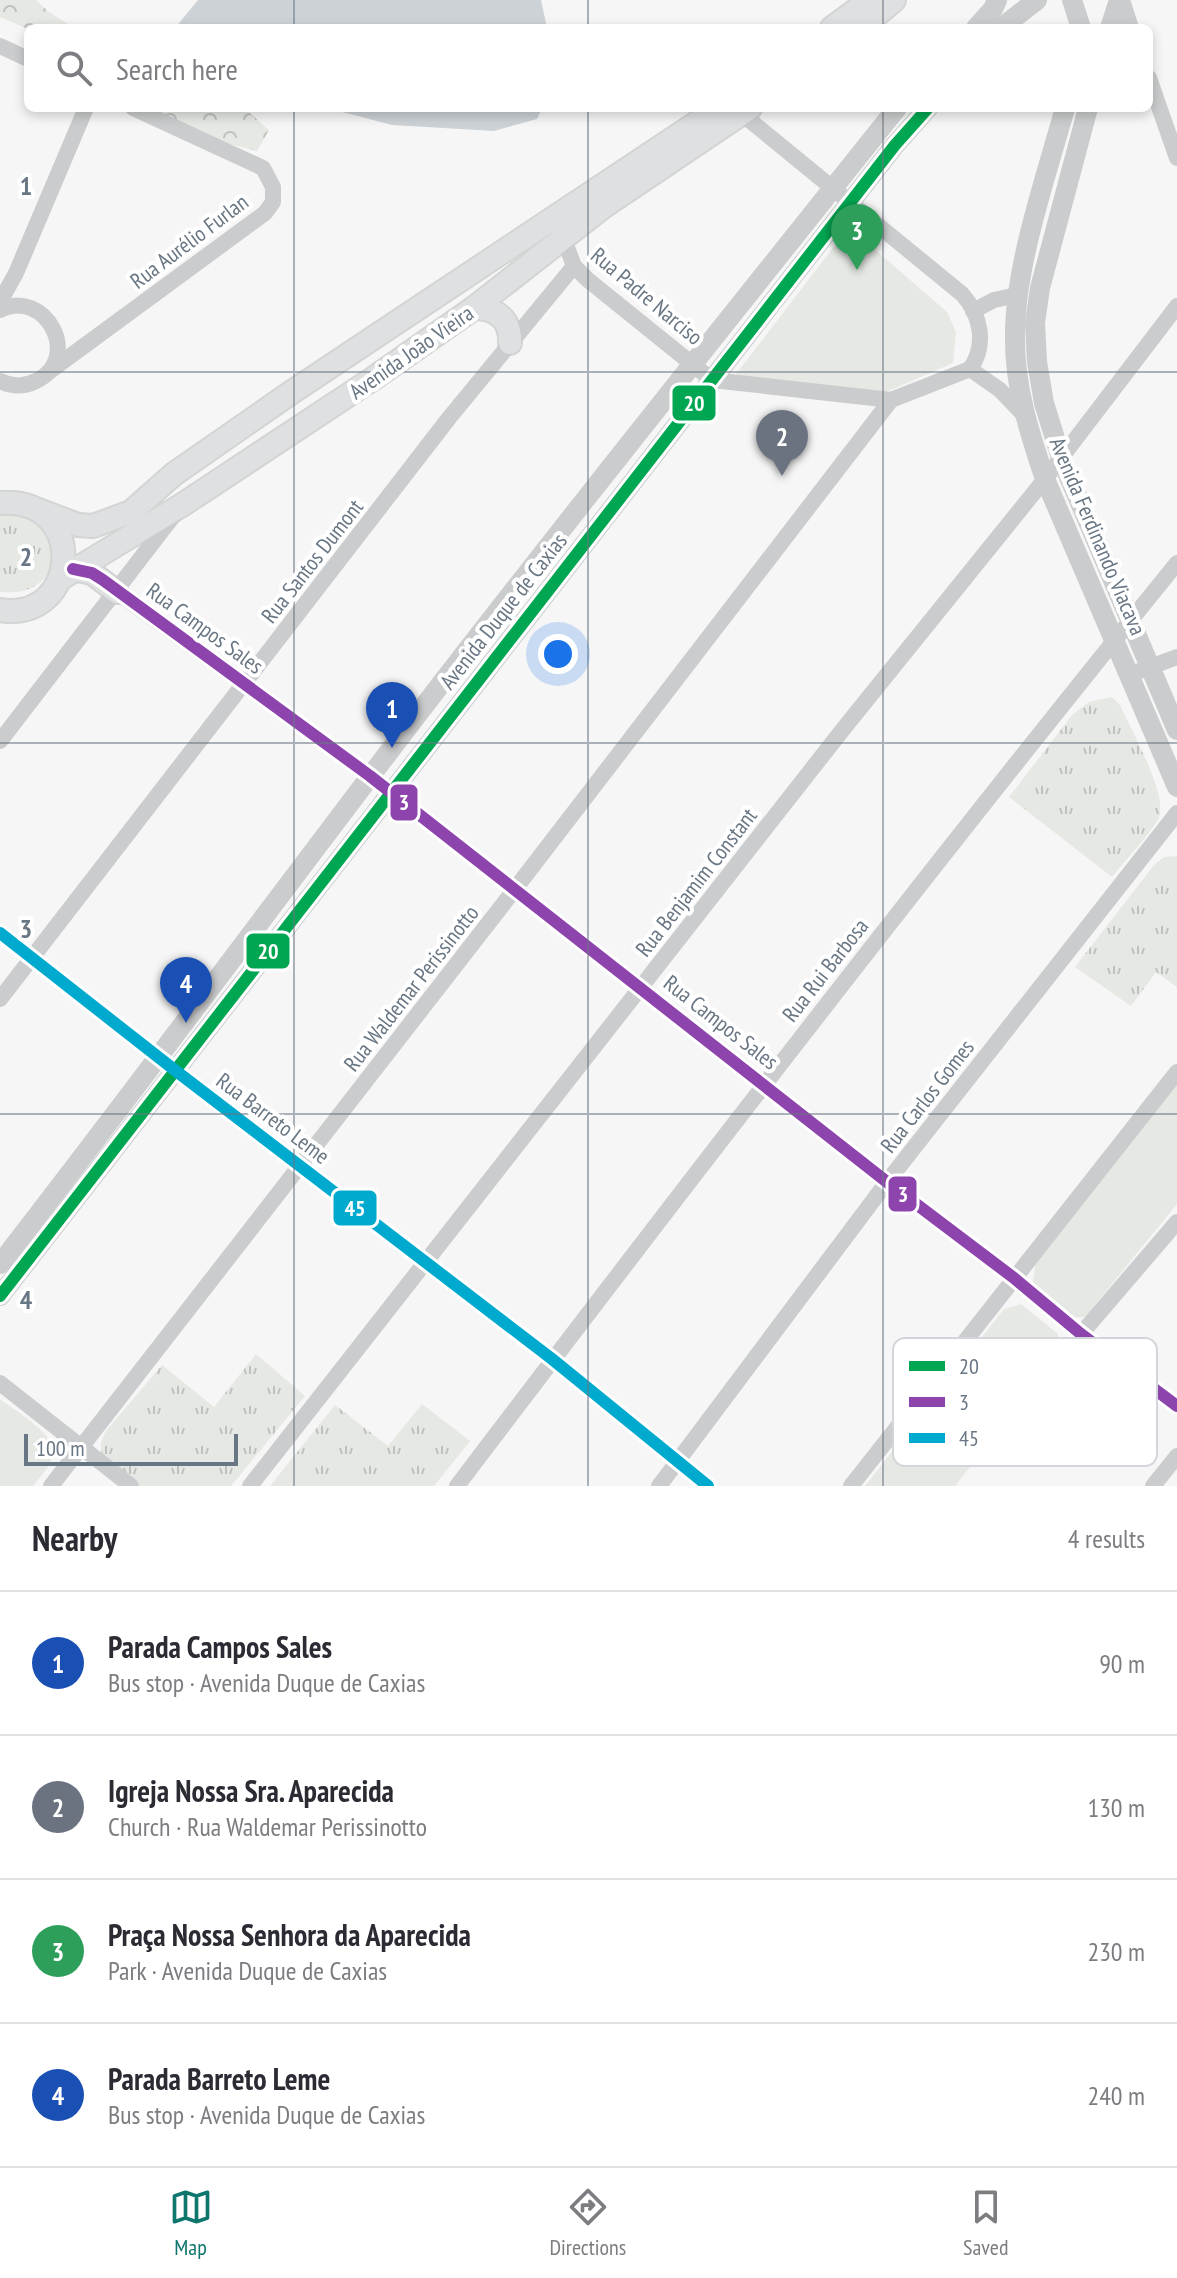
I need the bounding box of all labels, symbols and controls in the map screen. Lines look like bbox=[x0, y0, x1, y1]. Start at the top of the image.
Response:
search box bbox=[24, 24, 1153, 112]
icon: search bbox=[52, 46, 96, 90]
text: Search here bbox=[116, 49, 238, 88]
text: 1 bbox=[20, 169, 32, 202]
street label: Rua Aurélio Furlan bbox=[125, 188, 253, 294]
pin: 3 bbox=[831, 204, 883, 270]
street label: Rua Padre Narciso bbox=[585, 241, 709, 351]
street label: Avenida João Vieira bbox=[343, 299, 479, 405]
line badge: 20 bbox=[671, 384, 717, 422]
text: 20 bbox=[683, 389, 705, 417]
pin: 2 bbox=[756, 410, 808, 476]
street label: Avenida Ferdinando Viacava bbox=[1044, 433, 1152, 639]
street label: Rua Santos Dumont bbox=[255, 493, 369, 629]
street label: Avenida Duque de Caxias bbox=[433, 527, 573, 695]
text: 2 bbox=[20, 540, 32, 573]
street label: Rua Campos Sales bbox=[141, 576, 269, 680]
your location bbox=[538, 634, 578, 674]
pin: 1 bbox=[366, 682, 418, 748]
line badge: 3 bbox=[389, 783, 419, 822]
text: 3 bbox=[399, 788, 409, 816]
street label: Rua Benjamim Constant bbox=[629, 802, 763, 962]
street label: Rua Waldemar Perissinotto bbox=[337, 899, 485, 1077]
text: 3 bbox=[20, 912, 32, 945]
street label: Rua Rui Barbosa bbox=[776, 913, 874, 1027]
line badge: 20 bbox=[245, 932, 291, 970]
text: 20 bbox=[257, 937, 279, 965]
pin: 4 bbox=[160, 957, 212, 1023]
street label: Rua Campos Sales bbox=[658, 969, 784, 1075]
street label: Rua Carlos Gomes bbox=[874, 1034, 980, 1158]
street label: Rua Barreto Leme bbox=[211, 1066, 335, 1170]
line badge: 3 bbox=[887, 1175, 918, 1213]
text: 3 bbox=[898, 1180, 908, 1208]
line badge: 45 bbox=[332, 1189, 378, 1227]
text: 45 bbox=[344, 1194, 366, 1222]
text: 4 bbox=[20, 1283, 33, 1316]
legend bbox=[893, 1338, 1157, 1466]
text: 20 bbox=[959, 1352, 979, 1380]
text: 3 bbox=[959, 1388, 969, 1416]
text: 45 bbox=[959, 1424, 979, 1452]
scale bar bbox=[24, 1430, 238, 1466]
text: 100 m bbox=[36, 1434, 85, 1462]
text: Nearby bbox=[32, 1516, 117, 1560]
text: 4 results bbox=[1068, 1522, 1145, 1555]
text: Parada Campos Sales bbox=[108, 1627, 332, 1666]
text: 1 bbox=[52, 1647, 64, 1680]
text: 90 m bbox=[1099, 1647, 1145, 1680]
text: Bus stop · Avenida Duque de Caxias bbox=[108, 1666, 425, 1699]
text: Igreja Nossa Sra. Aparecida bbox=[108, 1771, 394, 1810]
text: 2 bbox=[52, 1791, 64, 1824]
text: 130 m bbox=[1087, 1791, 1145, 1824]
text: Church · Rua Waldemar Perissinotto bbox=[108, 1810, 427, 1843]
text: Praça Nossa Senhora da Aparecida bbox=[108, 1915, 471, 1954]
text: 3 bbox=[52, 1935, 64, 1968]
text: 230 m bbox=[1087, 1935, 1145, 1968]
text: Park · Avenida Duque de Caxias bbox=[108, 1954, 387, 1987]
text: Parada Barreto Leme bbox=[108, 2059, 330, 2098]
text: 4 bbox=[52, 2079, 64, 2112]
text: 240 m bbox=[1087, 2079, 1145, 2112]
text: Bus stop · Avenida Duque de Caxias bbox=[108, 2098, 425, 2131]
tab: Map bbox=[169, 2185, 213, 2261]
tab: Directions bbox=[550, 2185, 626, 2261]
tab: Saved bbox=[963, 2185, 1008, 2261]

